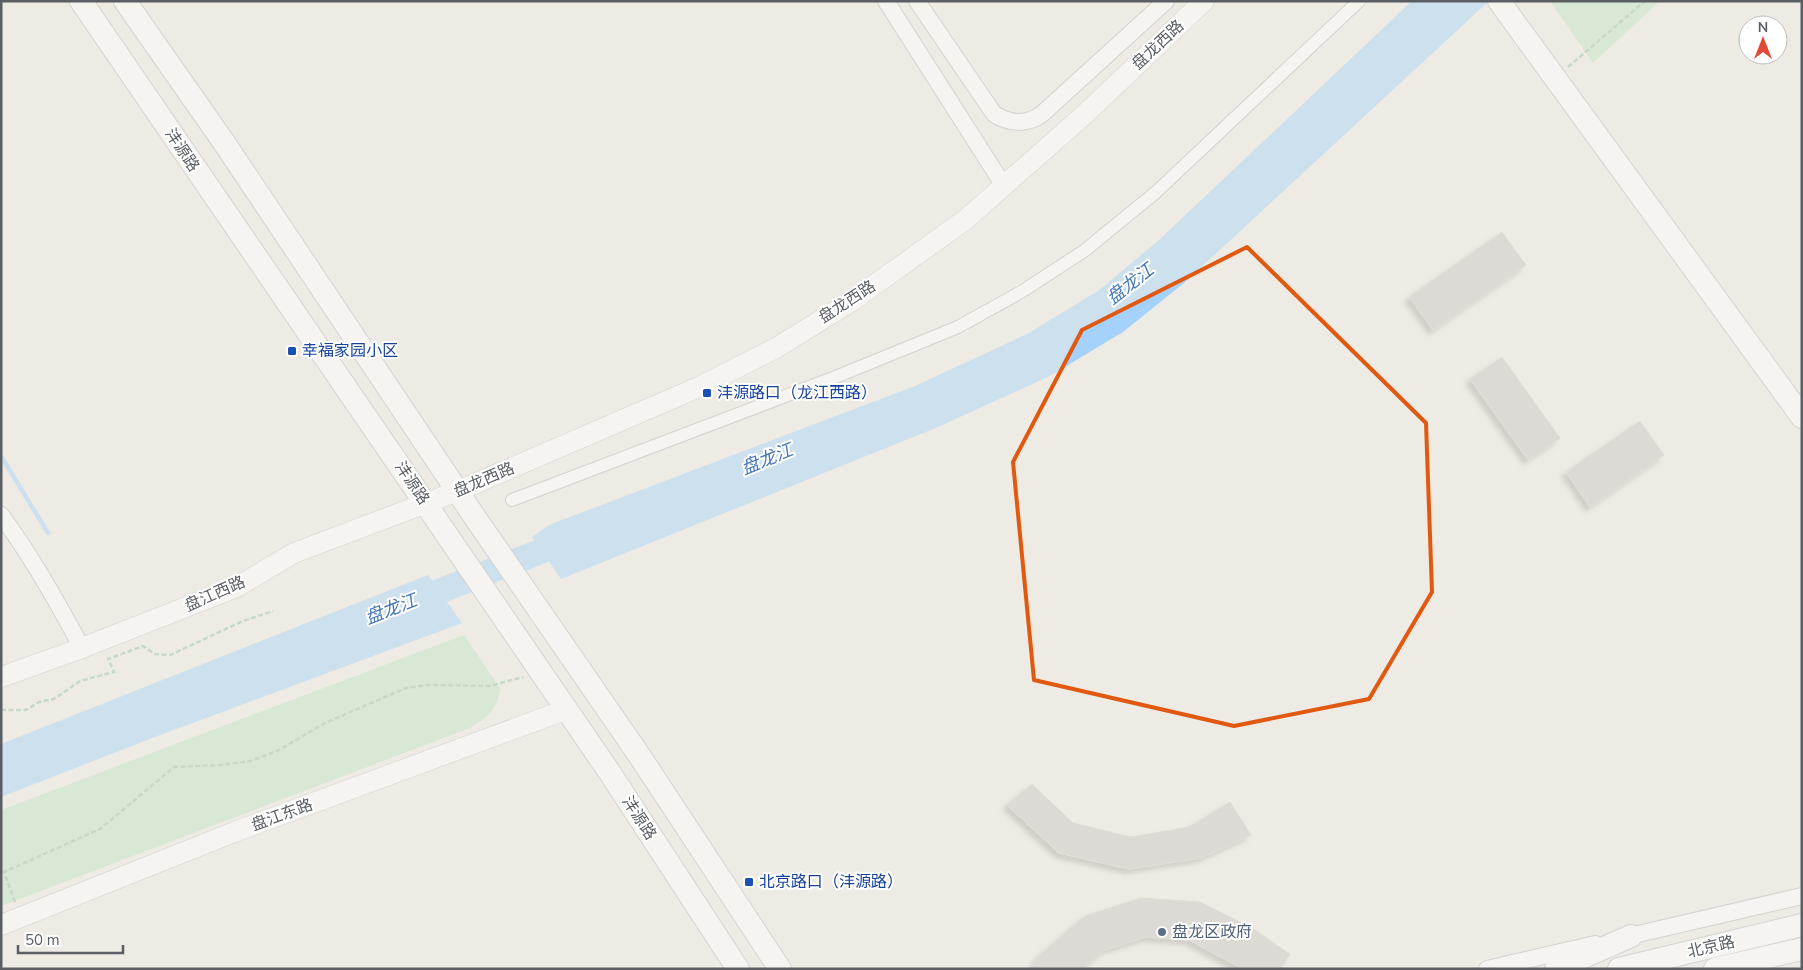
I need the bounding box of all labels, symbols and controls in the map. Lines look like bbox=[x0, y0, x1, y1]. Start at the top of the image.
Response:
street label: 盘龙西路 bbox=[1127, 15, 1189, 75]
north arrow bbox=[1738, 15, 1788, 65]
text: N bbox=[1758, 18, 1768, 37]
street label: 沣源路 bbox=[159, 124, 205, 176]
water label: 盘龙江 bbox=[1101, 257, 1160, 310]
street label: 盘龙西路 bbox=[814, 275, 880, 329]
place label: 幸福家园小区 bbox=[302, 340, 398, 362]
marker: 幸福家园小区 bbox=[286, 345, 298, 357]
place label: 沣源路口（龙江西路） bbox=[717, 382, 877, 404]
marker: 沣源路口（龙江西路） bbox=[701, 387, 713, 399]
water label: 盘龙江 bbox=[737, 437, 798, 480]
street label: 沣源路 bbox=[389, 457, 435, 509]
street label: 盘龙西路 bbox=[450, 457, 518, 503]
street label: 盘江西路 bbox=[181, 571, 249, 617]
water label: 盘龙江 bbox=[361, 587, 422, 630]
street label: 沣源路 bbox=[617, 792, 661, 844]
street label: 盘江东路 bbox=[248, 794, 316, 836]
place label: 北京路口（沣源路） bbox=[759, 871, 903, 893]
marker: 北京路口（沣源路） bbox=[743, 876, 755, 888]
place label: 盘龙区政府 bbox=[1172, 921, 1252, 943]
scale bar bbox=[18, 922, 122, 954]
marker: 盘龙区政府 bbox=[1156, 926, 1168, 938]
text: 50 m bbox=[25, 930, 60, 950]
street label: 北京路 bbox=[1685, 931, 1737, 963]

